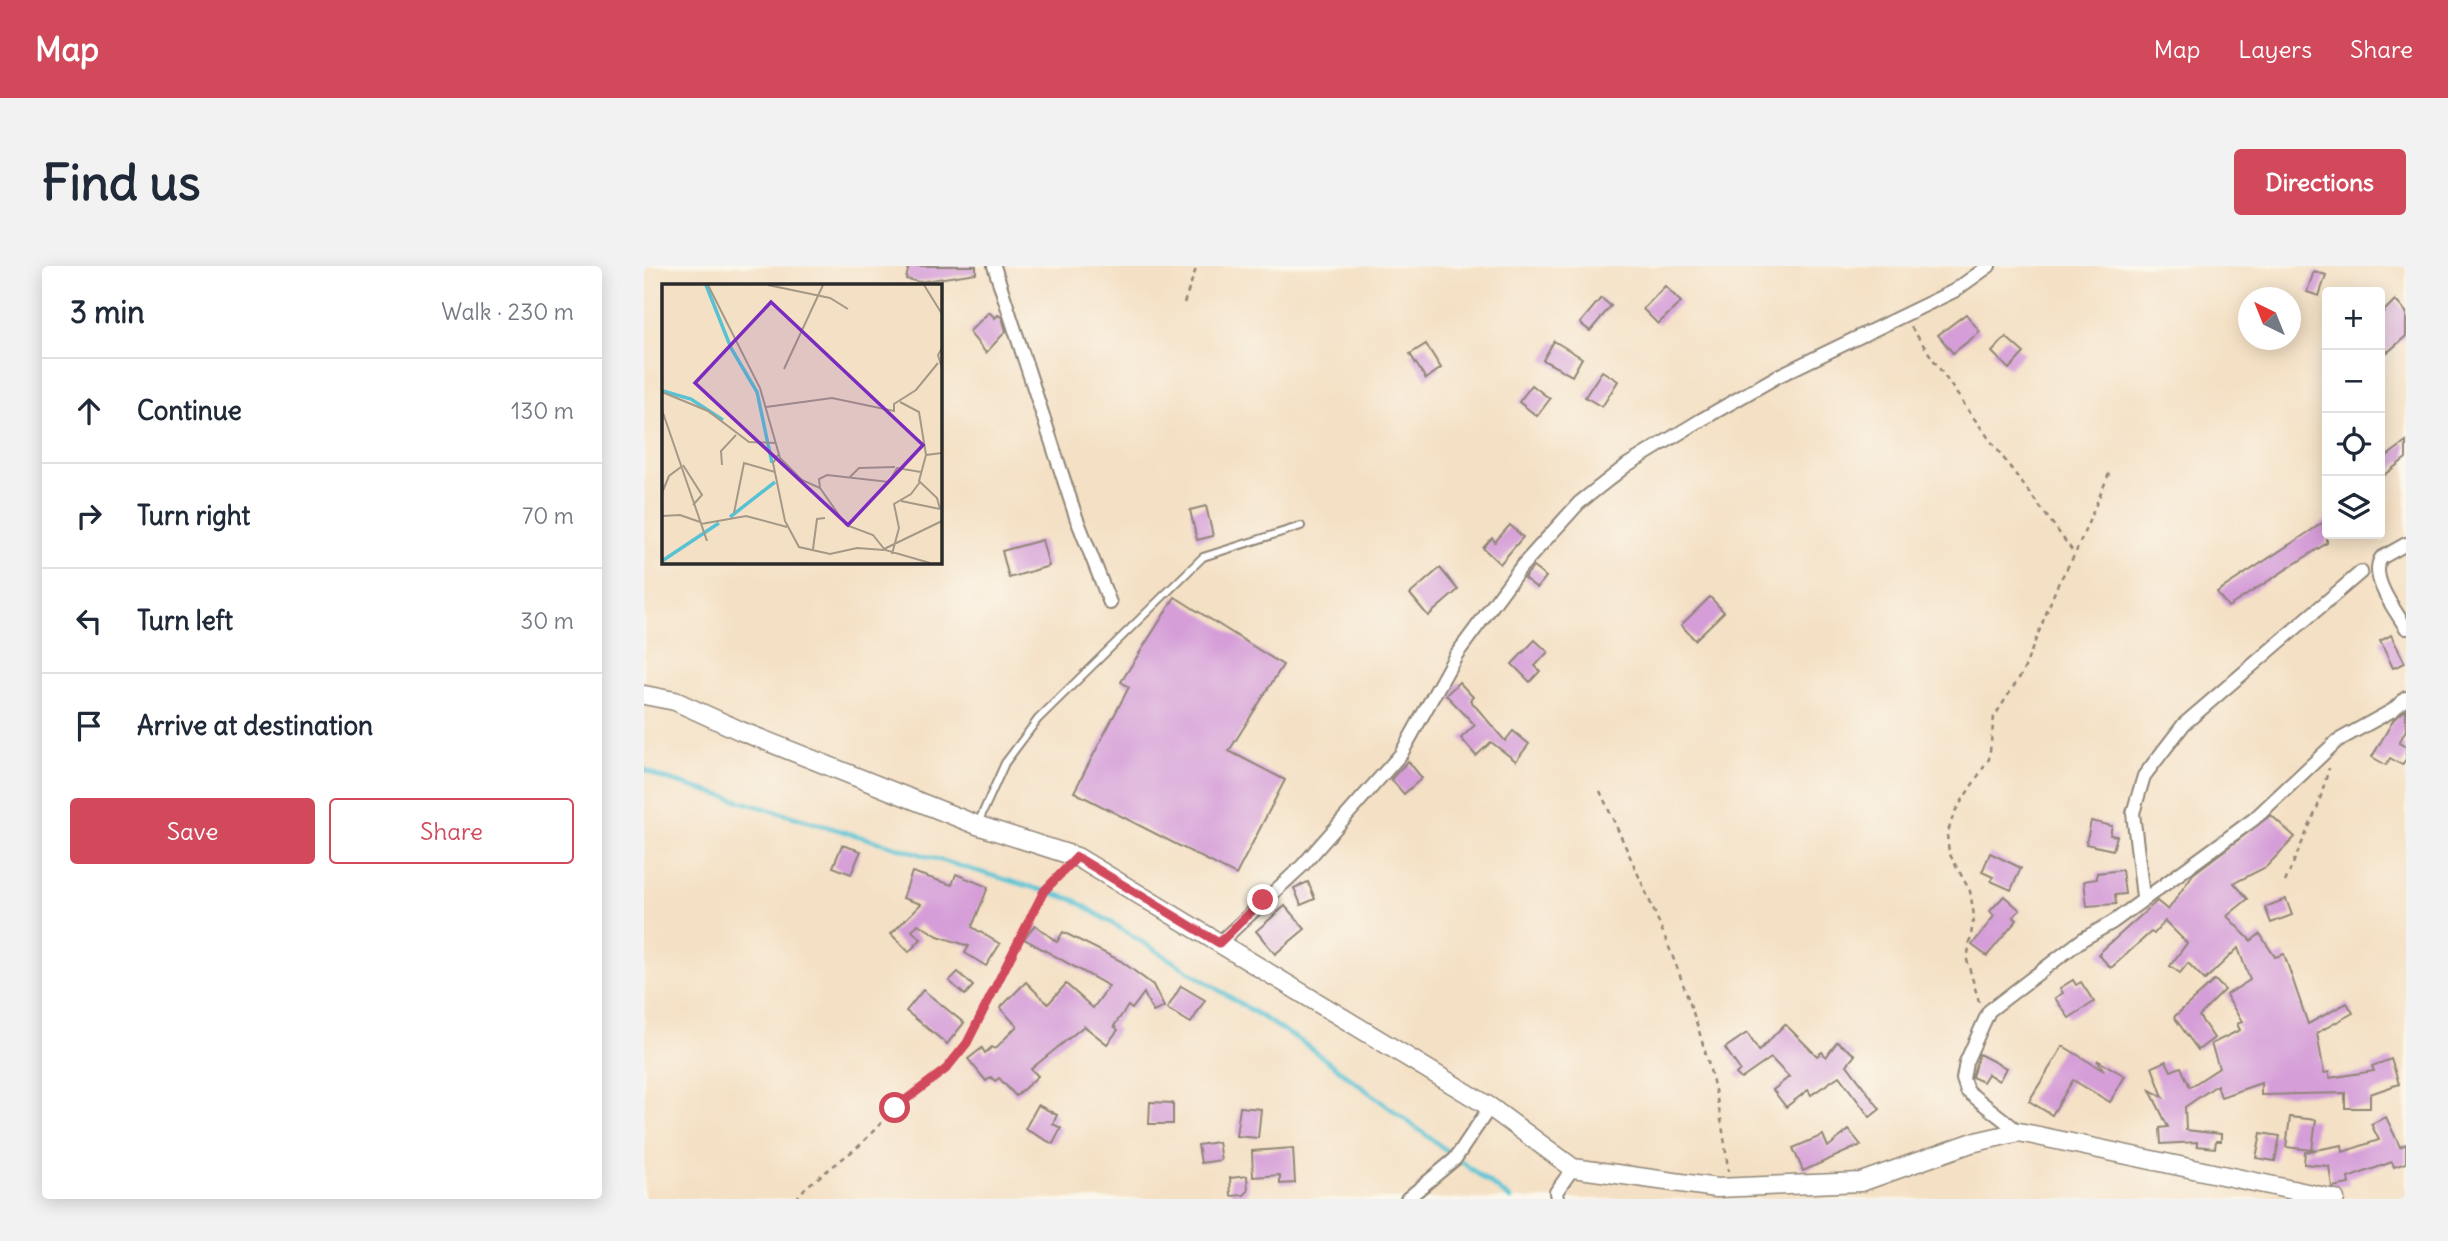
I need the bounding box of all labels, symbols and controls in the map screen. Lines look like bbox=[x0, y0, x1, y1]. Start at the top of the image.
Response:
text: Map bbox=[35, 28, 99, 70]
text: Map bbox=[2154, 34, 2200, 64]
text: Layers bbox=[2238, 34, 2312, 64]
text: Share bbox=[2350, 34, 2413, 64]
button: Directions bbox=[2234, 149, 2406, 215]
text: Find us bbox=[42, 152, 200, 213]
inset map bbox=[662, 284, 942, 564]
north arrow bbox=[2238, 287, 2301, 350]
map controls bbox=[2322, 287, 2385, 539]
button: + bbox=[2322, 287, 2385, 350]
text: 3 min bbox=[70, 293, 145, 331]
text: Walk · 230 m bbox=[441, 297, 574, 326]
button: − bbox=[2322, 350, 2385, 413]
icon: ahead bbox=[70, 392, 108, 430]
text: Continue bbox=[137, 394, 242, 427]
text: 130 m bbox=[511, 396, 574, 425]
button: locate bbox=[2322, 413, 2385, 476]
button: layers bbox=[2322, 476, 2385, 539]
icon: right bbox=[70, 497, 108, 535]
text: Turn right bbox=[137, 499, 250, 532]
text: 70 m bbox=[522, 501, 574, 530]
icon: left bbox=[70, 602, 108, 640]
text: Turn left bbox=[137, 604, 233, 637]
text: 30 m bbox=[520, 606, 574, 635]
icon: arrive bbox=[70, 707, 108, 745]
text: Arrive at destination bbox=[137, 709, 373, 742]
button: Save bbox=[70, 798, 315, 864]
button: Share bbox=[329, 798, 574, 864]
route end bbox=[1247, 884, 1278, 915]
route start bbox=[879, 1092, 910, 1123]

